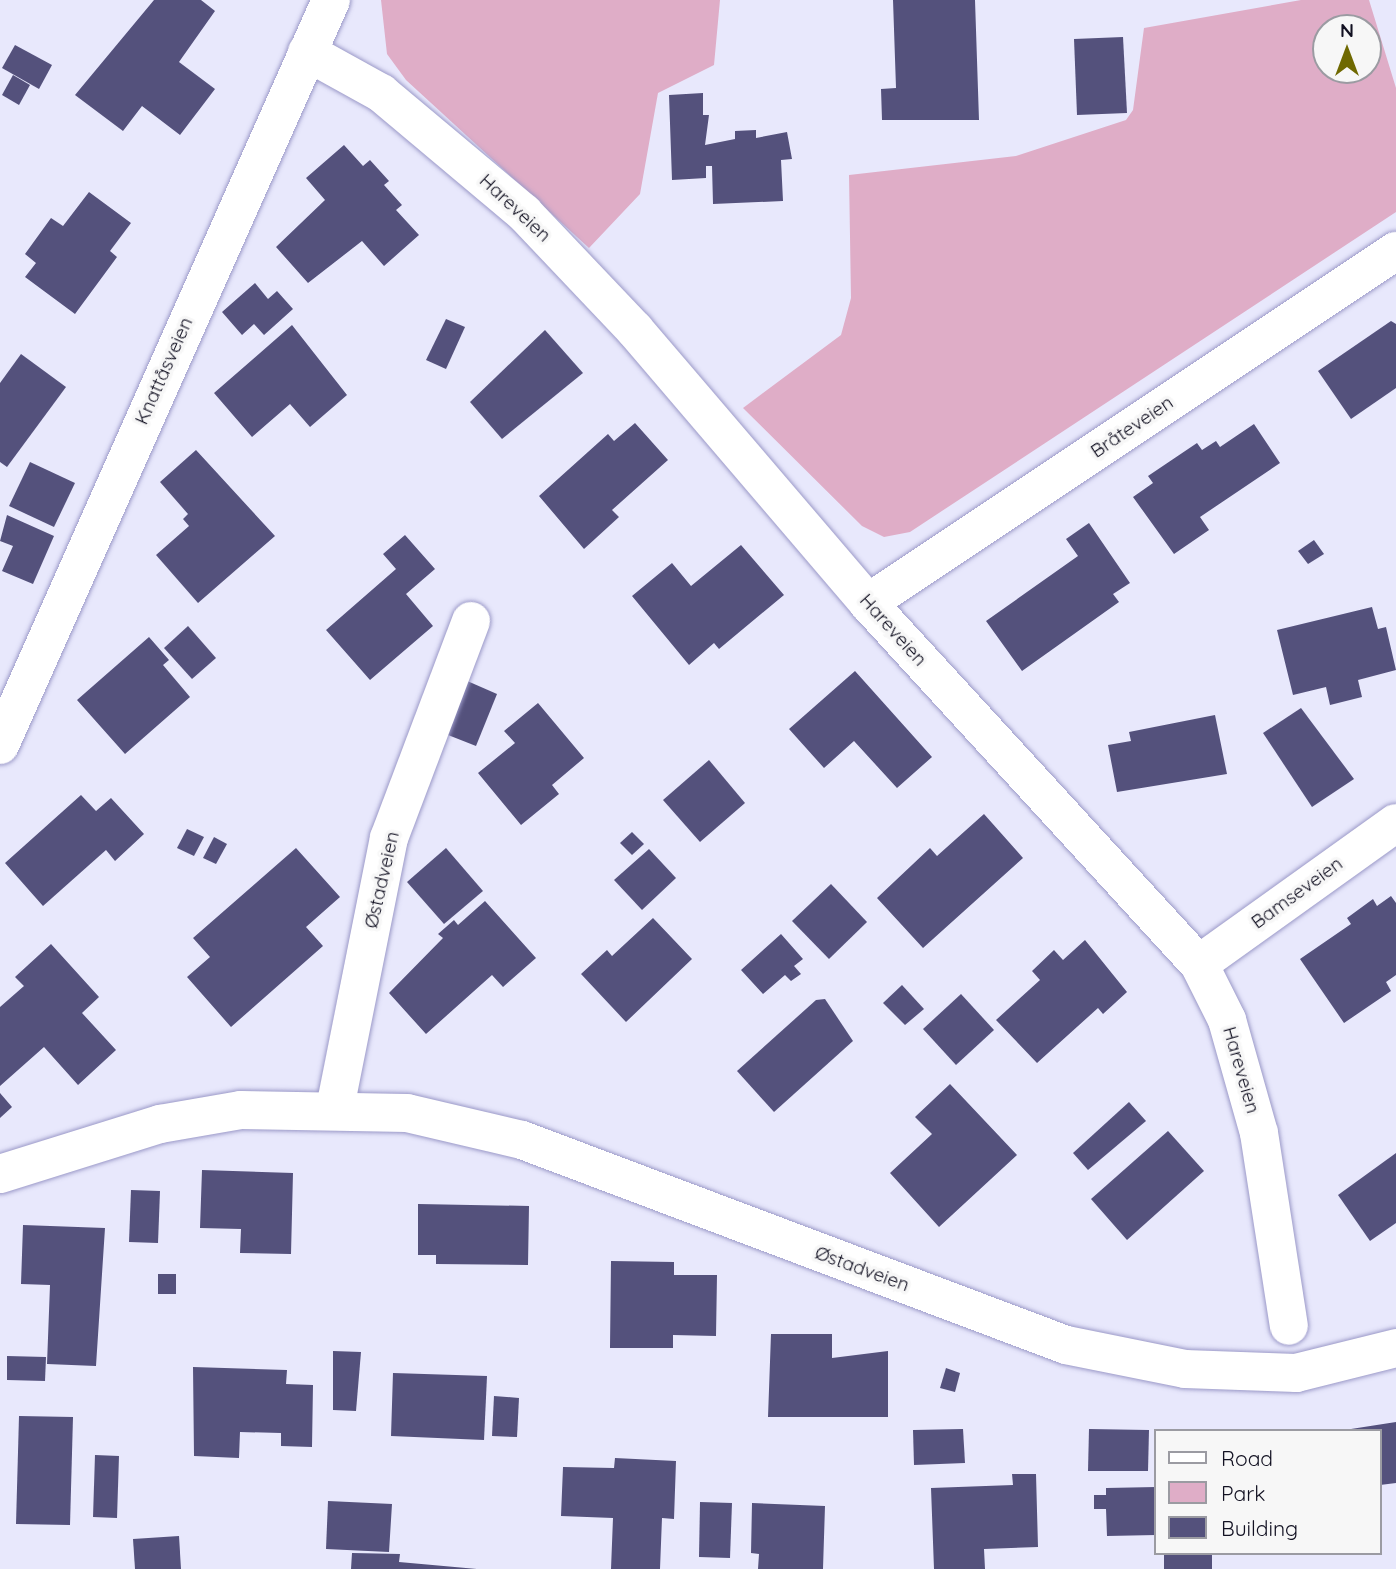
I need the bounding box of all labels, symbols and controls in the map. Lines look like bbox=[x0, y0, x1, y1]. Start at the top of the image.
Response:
north arrow bbox=[1312, 14, 1382, 84]
text: N bbox=[1340, 18, 1354, 42]
street label: Hareveien bbox=[475, 169, 555, 247]
street label: Knattåsveien bbox=[130, 314, 198, 428]
street label: Bråteveien bbox=[1086, 391, 1178, 463]
street label: Hareveien bbox=[855, 589, 931, 671]
street label: Østadveien bbox=[360, 829, 404, 931]
street label: Bamseveien bbox=[1247, 852, 1347, 934]
street label: Hareveien bbox=[1218, 1024, 1264, 1116]
street label: Østadveien bbox=[812, 1241, 912, 1297]
legend bbox=[1154, 1429, 1382, 1555]
text: Road bbox=[1221, 1445, 1273, 1471]
text: Park bbox=[1221, 1480, 1265, 1506]
text: Building bbox=[1221, 1515, 1298, 1541]

